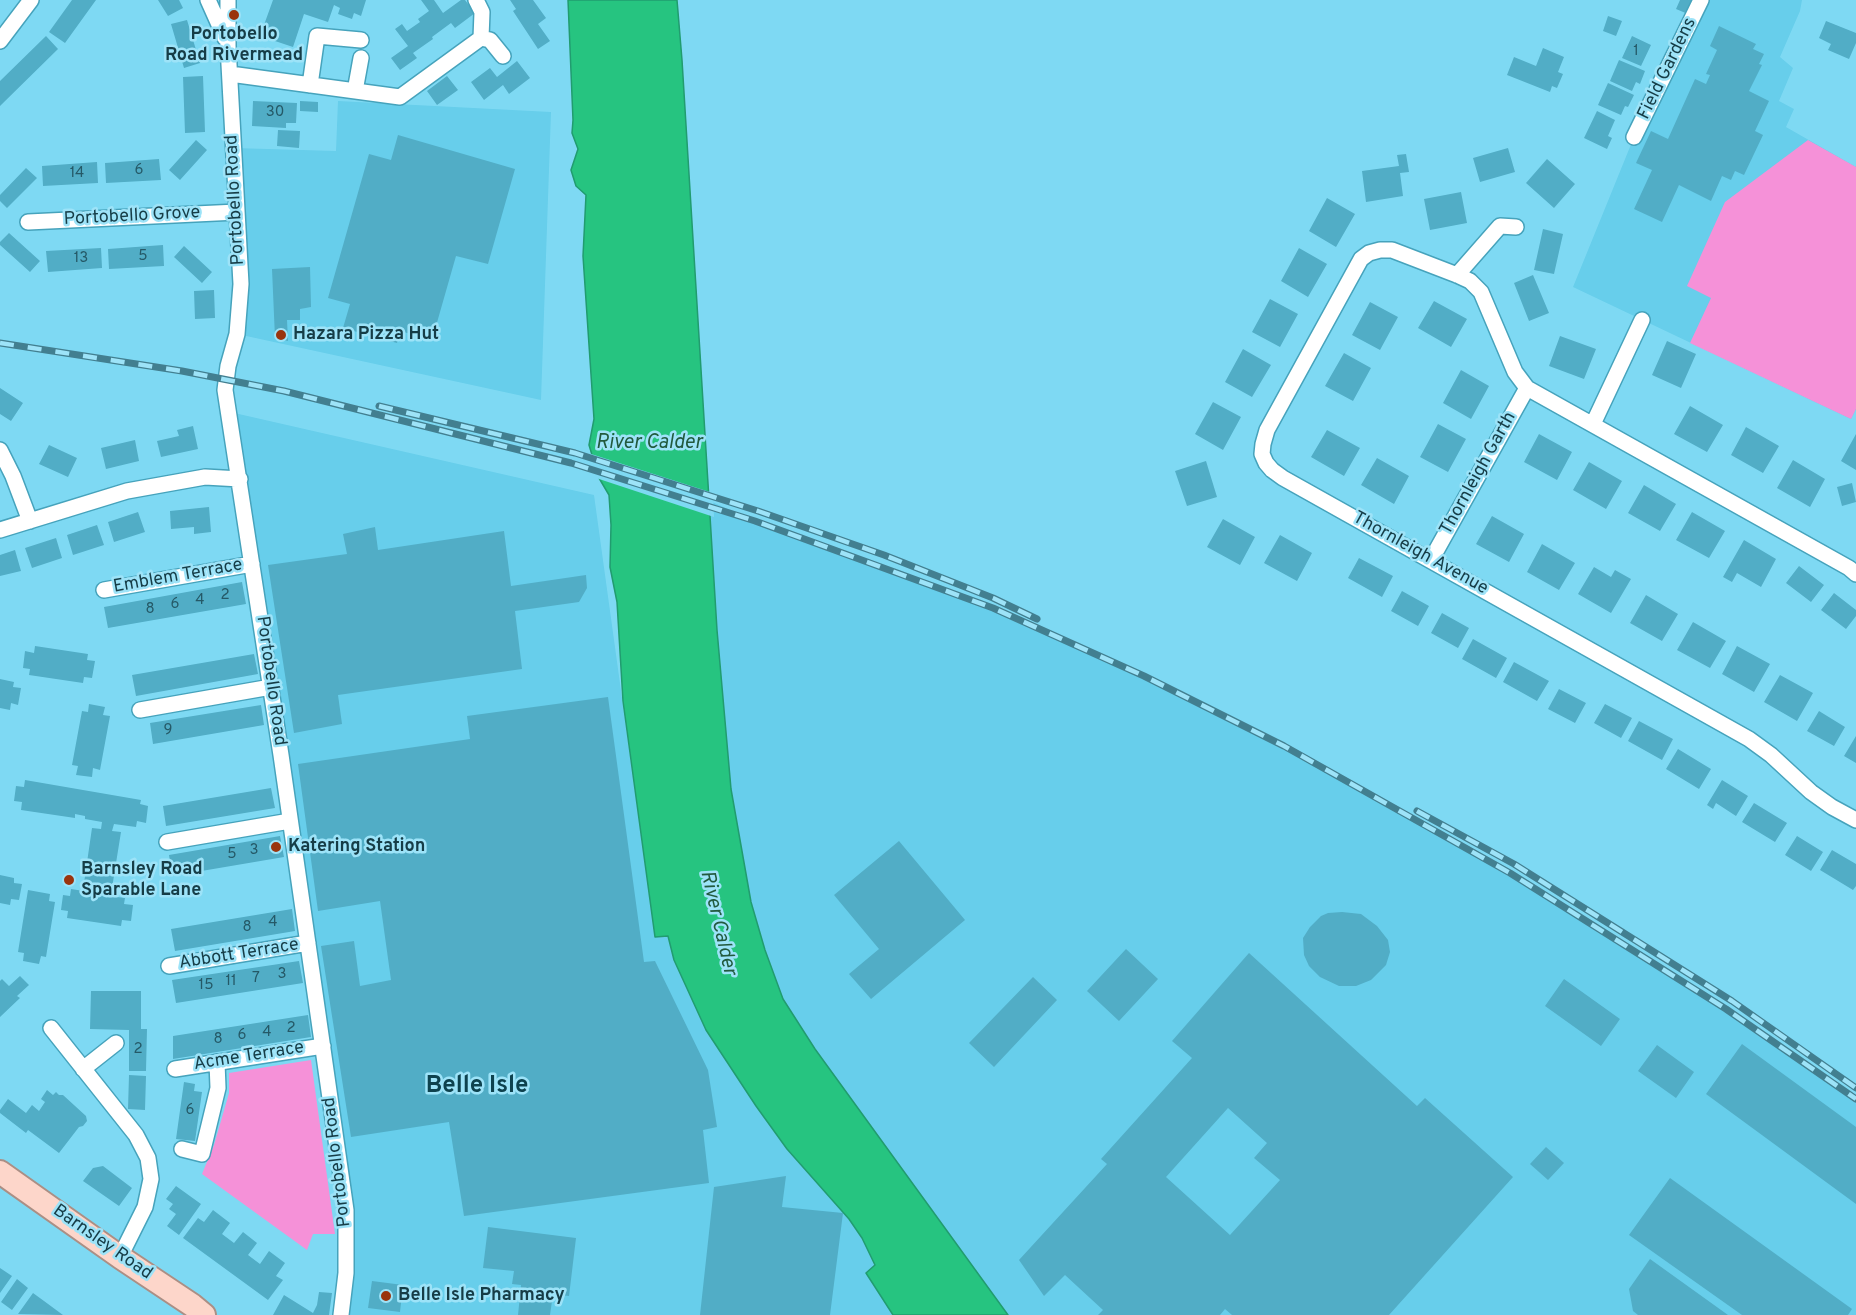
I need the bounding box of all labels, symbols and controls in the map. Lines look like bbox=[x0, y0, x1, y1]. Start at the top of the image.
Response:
marker: Portobello Road Rivermead bbox=[227, 8, 241, 22]
street label: Field Gardens bbox=[1634, 15, 1702, 123]
place label: Portobello Road Rivermead bbox=[165, 24, 303, 66]
house number: 1 bbox=[1633, 43, 1639, 61]
house number: 30 bbox=[266, 104, 284, 122]
street label: Portobello Road bbox=[222, 134, 250, 266]
house number: 6 bbox=[135, 162, 143, 180]
house number: 14 bbox=[70, 165, 84, 183]
street label: Portobello Grove bbox=[63, 203, 201, 231]
house number: 5 bbox=[138, 248, 148, 266]
house number: 13 bbox=[74, 250, 88, 268]
place label: Hazara Pizza Hut bbox=[293, 324, 439, 346]
marker: Hazara Pizza Hut bbox=[274, 328, 288, 342]
street label: Thornleigh Garth bbox=[1436, 409, 1522, 539]
water label: River Calder bbox=[596, 432, 702, 456]
street label: Thornleigh Avenue bbox=[1348, 508, 1492, 600]
street label: Emblem Terrace bbox=[112, 555, 244, 599]
house number: 2 bbox=[220, 587, 230, 605]
house number: 4 bbox=[195, 592, 205, 610]
house number: 6 bbox=[171, 596, 179, 614]
house number: 8 bbox=[145, 601, 155, 619]
street label: Portobello Road bbox=[250, 615, 290, 747]
house number: 9 bbox=[164, 722, 172, 740]
place label: Katering Station bbox=[288, 836, 425, 858]
marker: Katering Station bbox=[269, 840, 283, 854]
house number: 3 bbox=[249, 842, 259, 860]
house number: 5 bbox=[227, 846, 237, 864]
place label: Barnsley Road Sparable Lane bbox=[81, 859, 203, 902]
water label: River Calder bbox=[693, 868, 741, 978]
marker: Barnsley Road Sparable Lane bbox=[62, 873, 76, 887]
house number: 4 bbox=[268, 914, 278, 932]
house number: 8 bbox=[242, 919, 252, 937]
street label: Abbott Terrace bbox=[178, 935, 300, 975]
house number: 3 bbox=[277, 966, 287, 984]
house number: 7 bbox=[252, 970, 260, 988]
house number: 11 bbox=[225, 973, 237, 991]
house number: 15 bbox=[199, 977, 213, 995]
house number: 2 bbox=[286, 1020, 296, 1038]
house number: 4 bbox=[262, 1024, 272, 1042]
house number: 6 bbox=[238, 1027, 246, 1045]
house number: 8 bbox=[213, 1031, 223, 1049]
street label: Acme Terrace bbox=[192, 1038, 306, 1076]
house number: 2 bbox=[133, 1041, 143, 1059]
district label: Belle Isle bbox=[426, 1073, 528, 1101]
street label: Portobello Road bbox=[319, 1096, 357, 1228]
house number: 6 bbox=[186, 1102, 194, 1120]
street label: Barnsley Road bbox=[48, 1201, 156, 1285]
place label: Belle Isle Pharmacy bbox=[398, 1285, 565, 1307]
marker: Belle Isle Pharmacy bbox=[379, 1289, 393, 1303]

